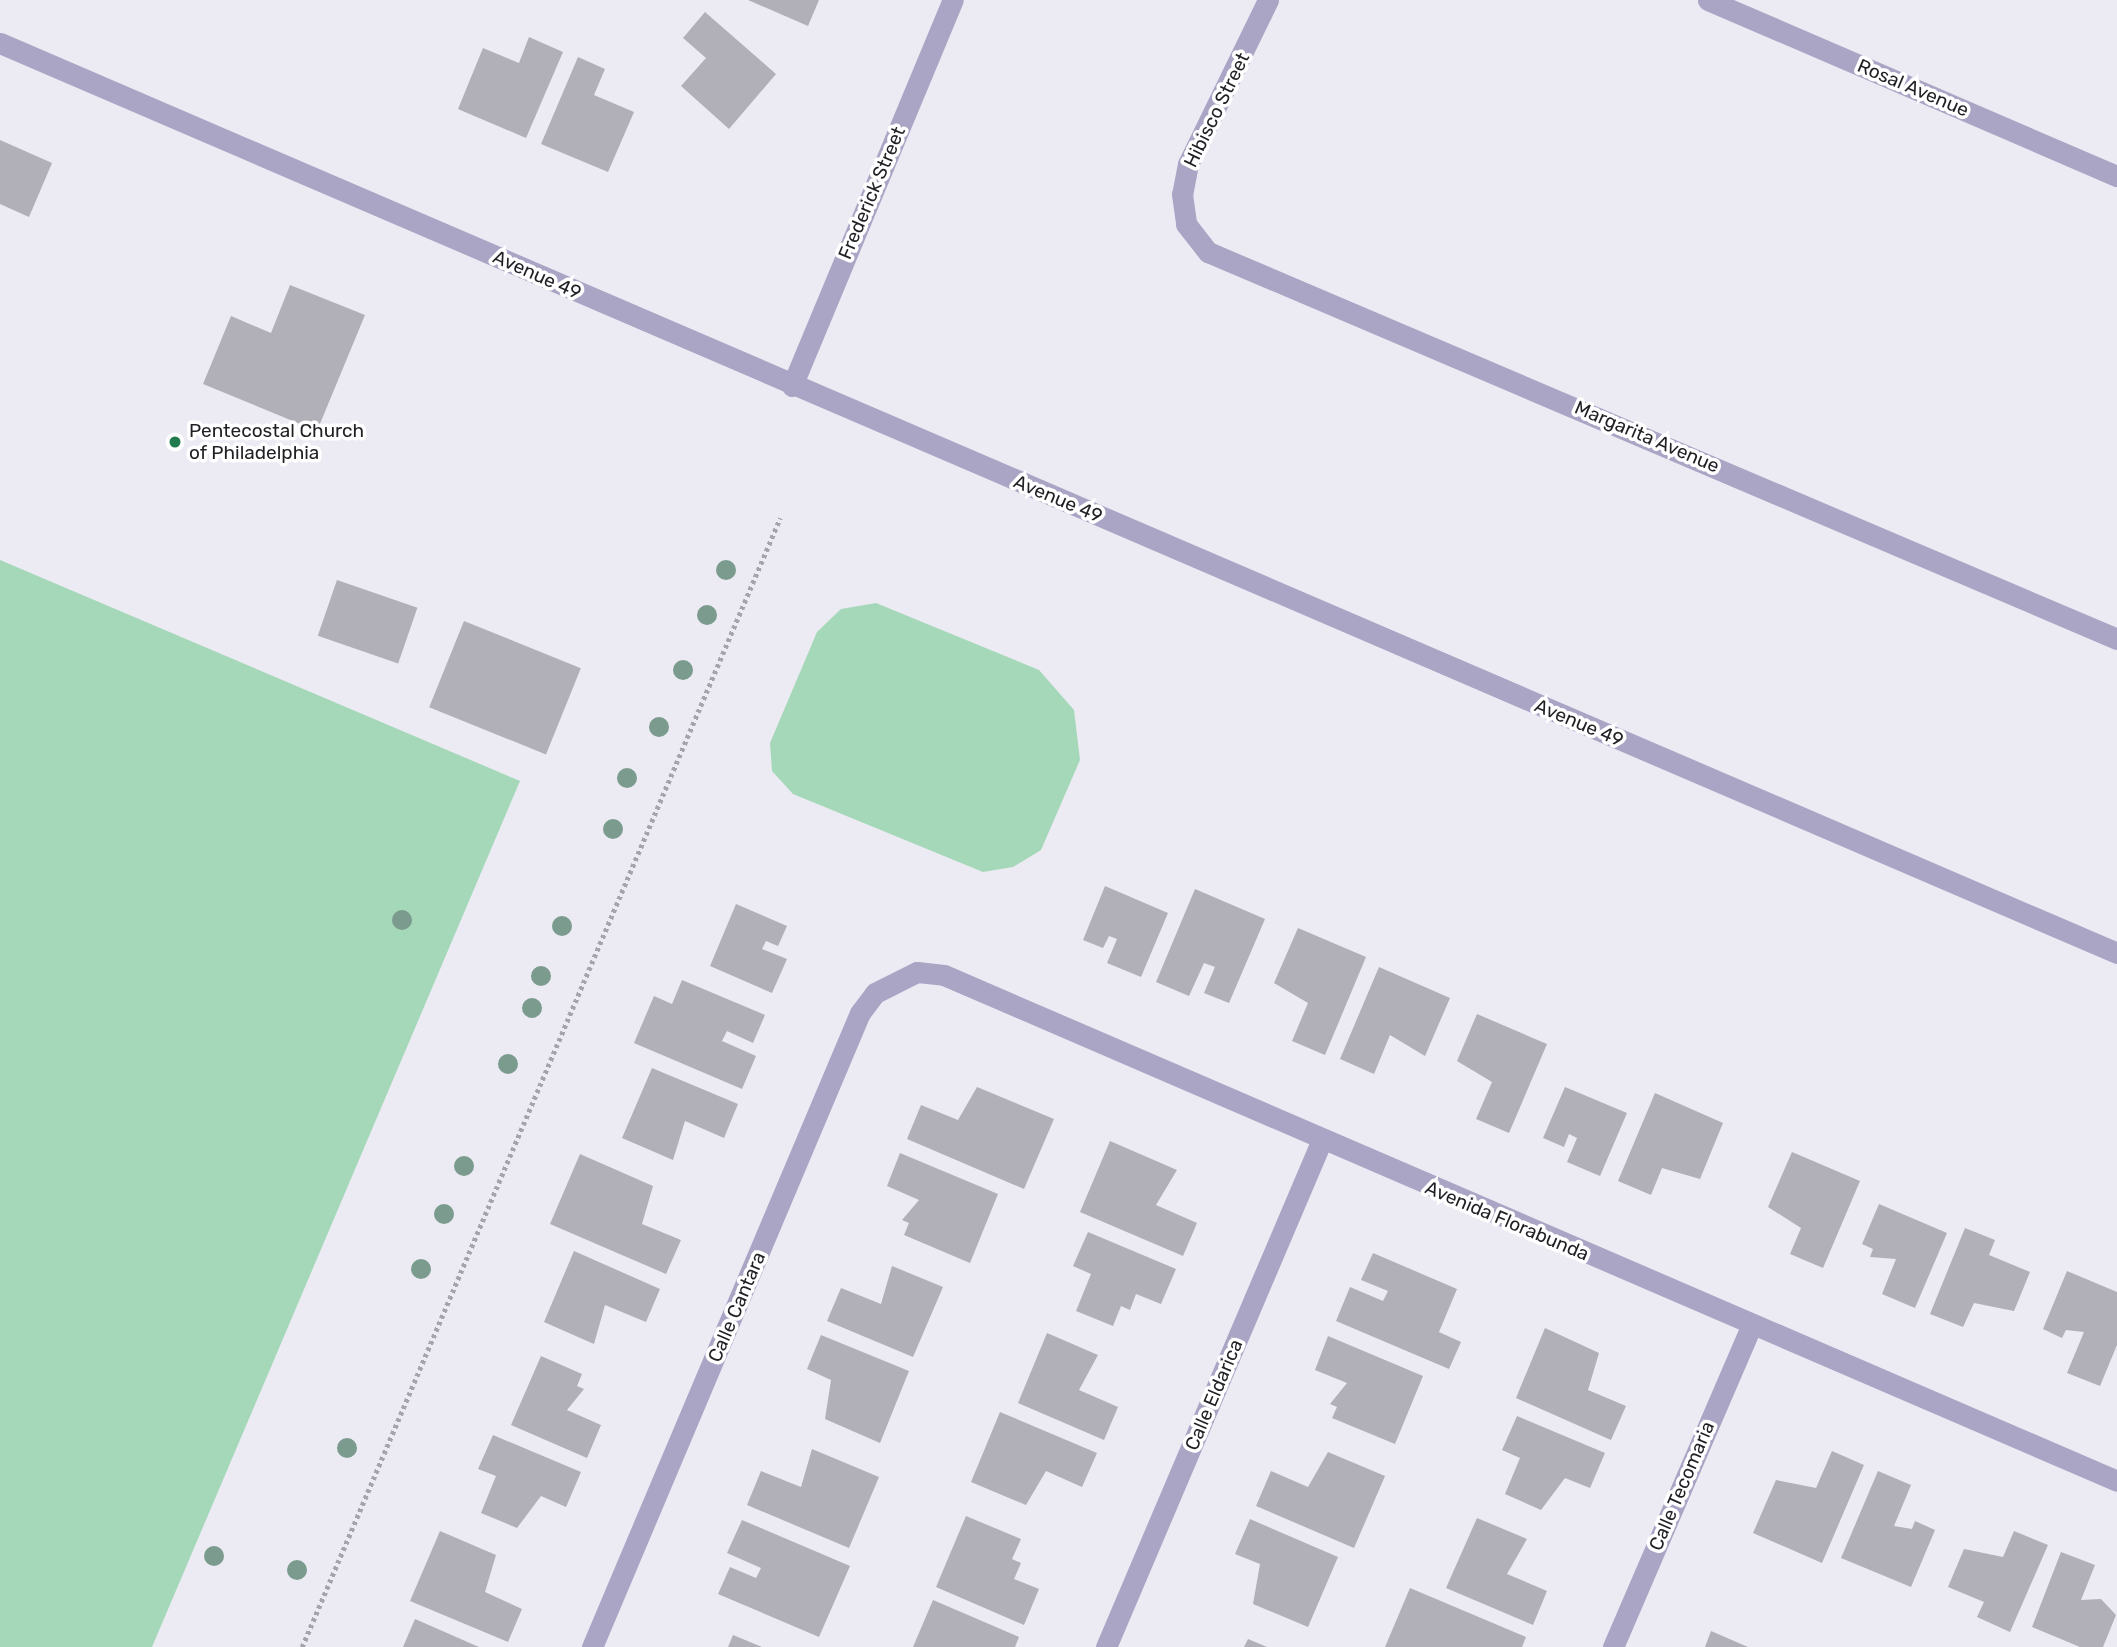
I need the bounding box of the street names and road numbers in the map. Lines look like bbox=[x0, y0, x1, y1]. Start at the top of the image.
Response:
street label: Hibisco Street bbox=[1179, 49, 1255, 171]
street label: Rosal Avenue bbox=[1854, 54, 1972, 122]
street label: Frederick Street bbox=[834, 123, 910, 263]
street label: Avenue 49 bbox=[489, 245, 585, 305]
street label: Margarita Avenue bbox=[1571, 396, 1723, 478]
street label: Avenue 49 bbox=[1010, 470, 1106, 528]
street label: Avenue 49 bbox=[1531, 694, 1627, 752]
street label: Avenida Florabunda bbox=[1422, 1176, 1592, 1266]
street label: Calle Cantara bbox=[704, 1248, 770, 1366]
street label: Calle Eldarica bbox=[1180, 1336, 1248, 1454]
street label: Calle Tecomaria bbox=[1644, 1418, 1720, 1554]

